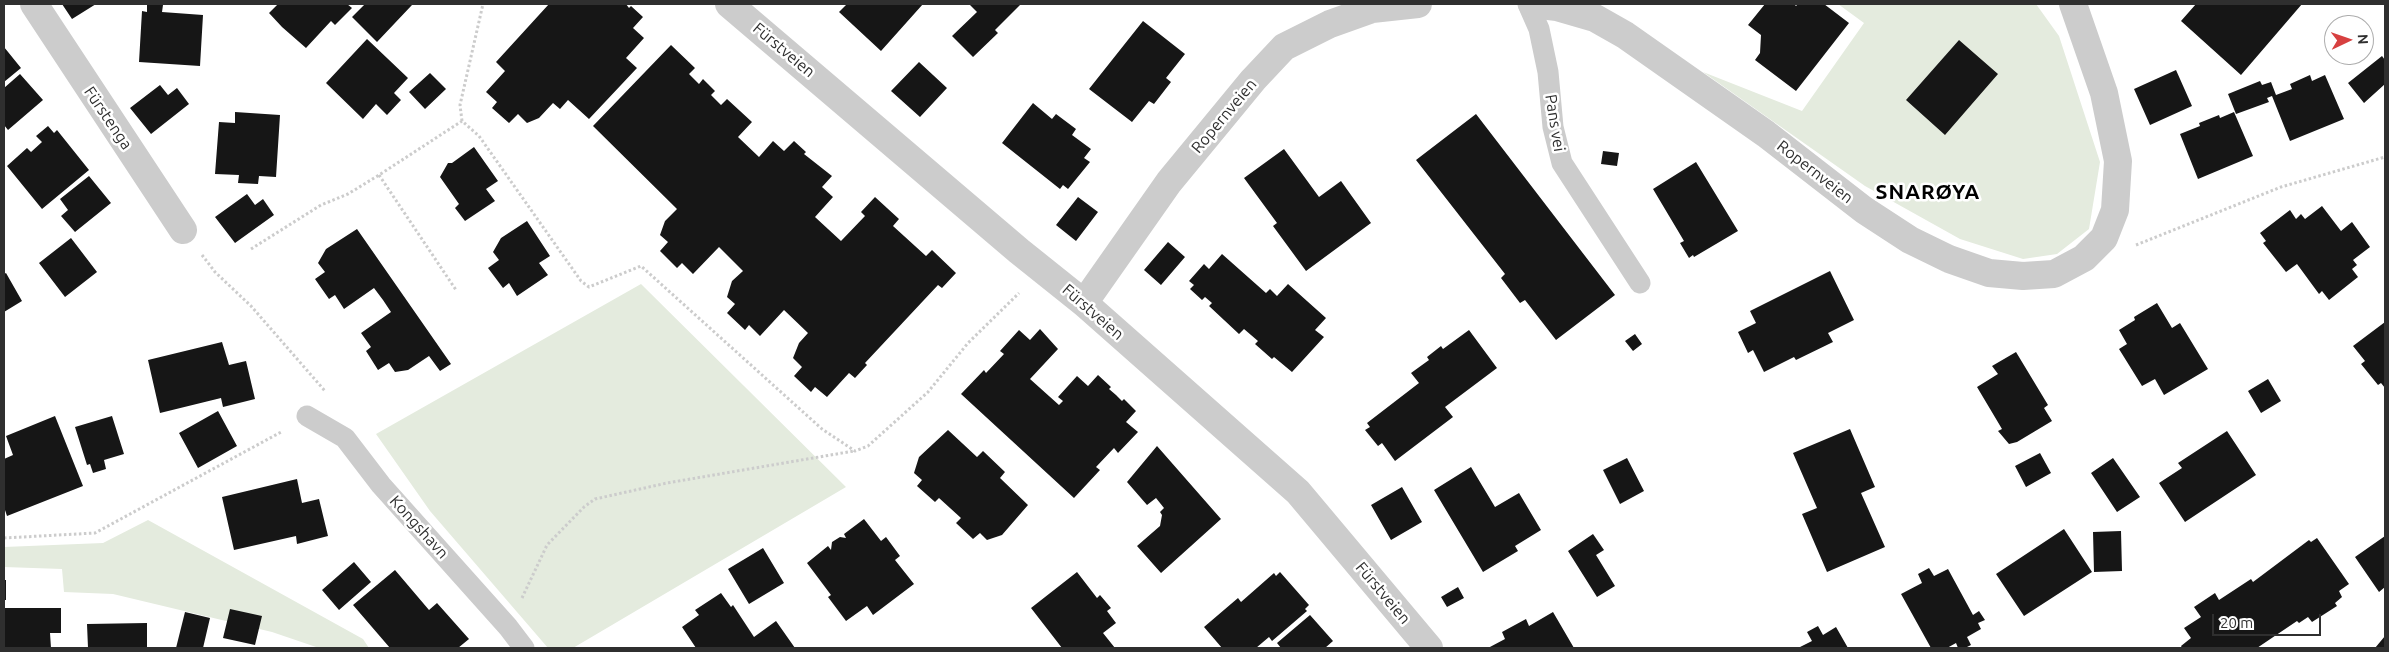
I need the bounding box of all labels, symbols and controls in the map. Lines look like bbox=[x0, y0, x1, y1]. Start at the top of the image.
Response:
north arrow bbox=[2324, 15, 2374, 65]
street label: Fürstveien bbox=[749, 19, 819, 81]
text: N bbox=[2355, 34, 2371, 45]
street label: Ropernveien bbox=[1187, 75, 1261, 157]
street label: Fürstenga bbox=[80, 83, 136, 153]
street label: Pans vei bbox=[1541, 93, 1569, 153]
street label: Ropernveien bbox=[1773, 136, 1857, 208]
district label: SNARØYA bbox=[1875, 179, 1981, 205]
street label: Fürstveien bbox=[1058, 280, 1128, 344]
street label: Kongshavn bbox=[386, 491, 452, 563]
street label: Fürstveien bbox=[1352, 558, 1414, 628]
scale bar bbox=[2214, 604, 2323, 636]
text: 20 m bbox=[2220, 614, 2253, 631]

